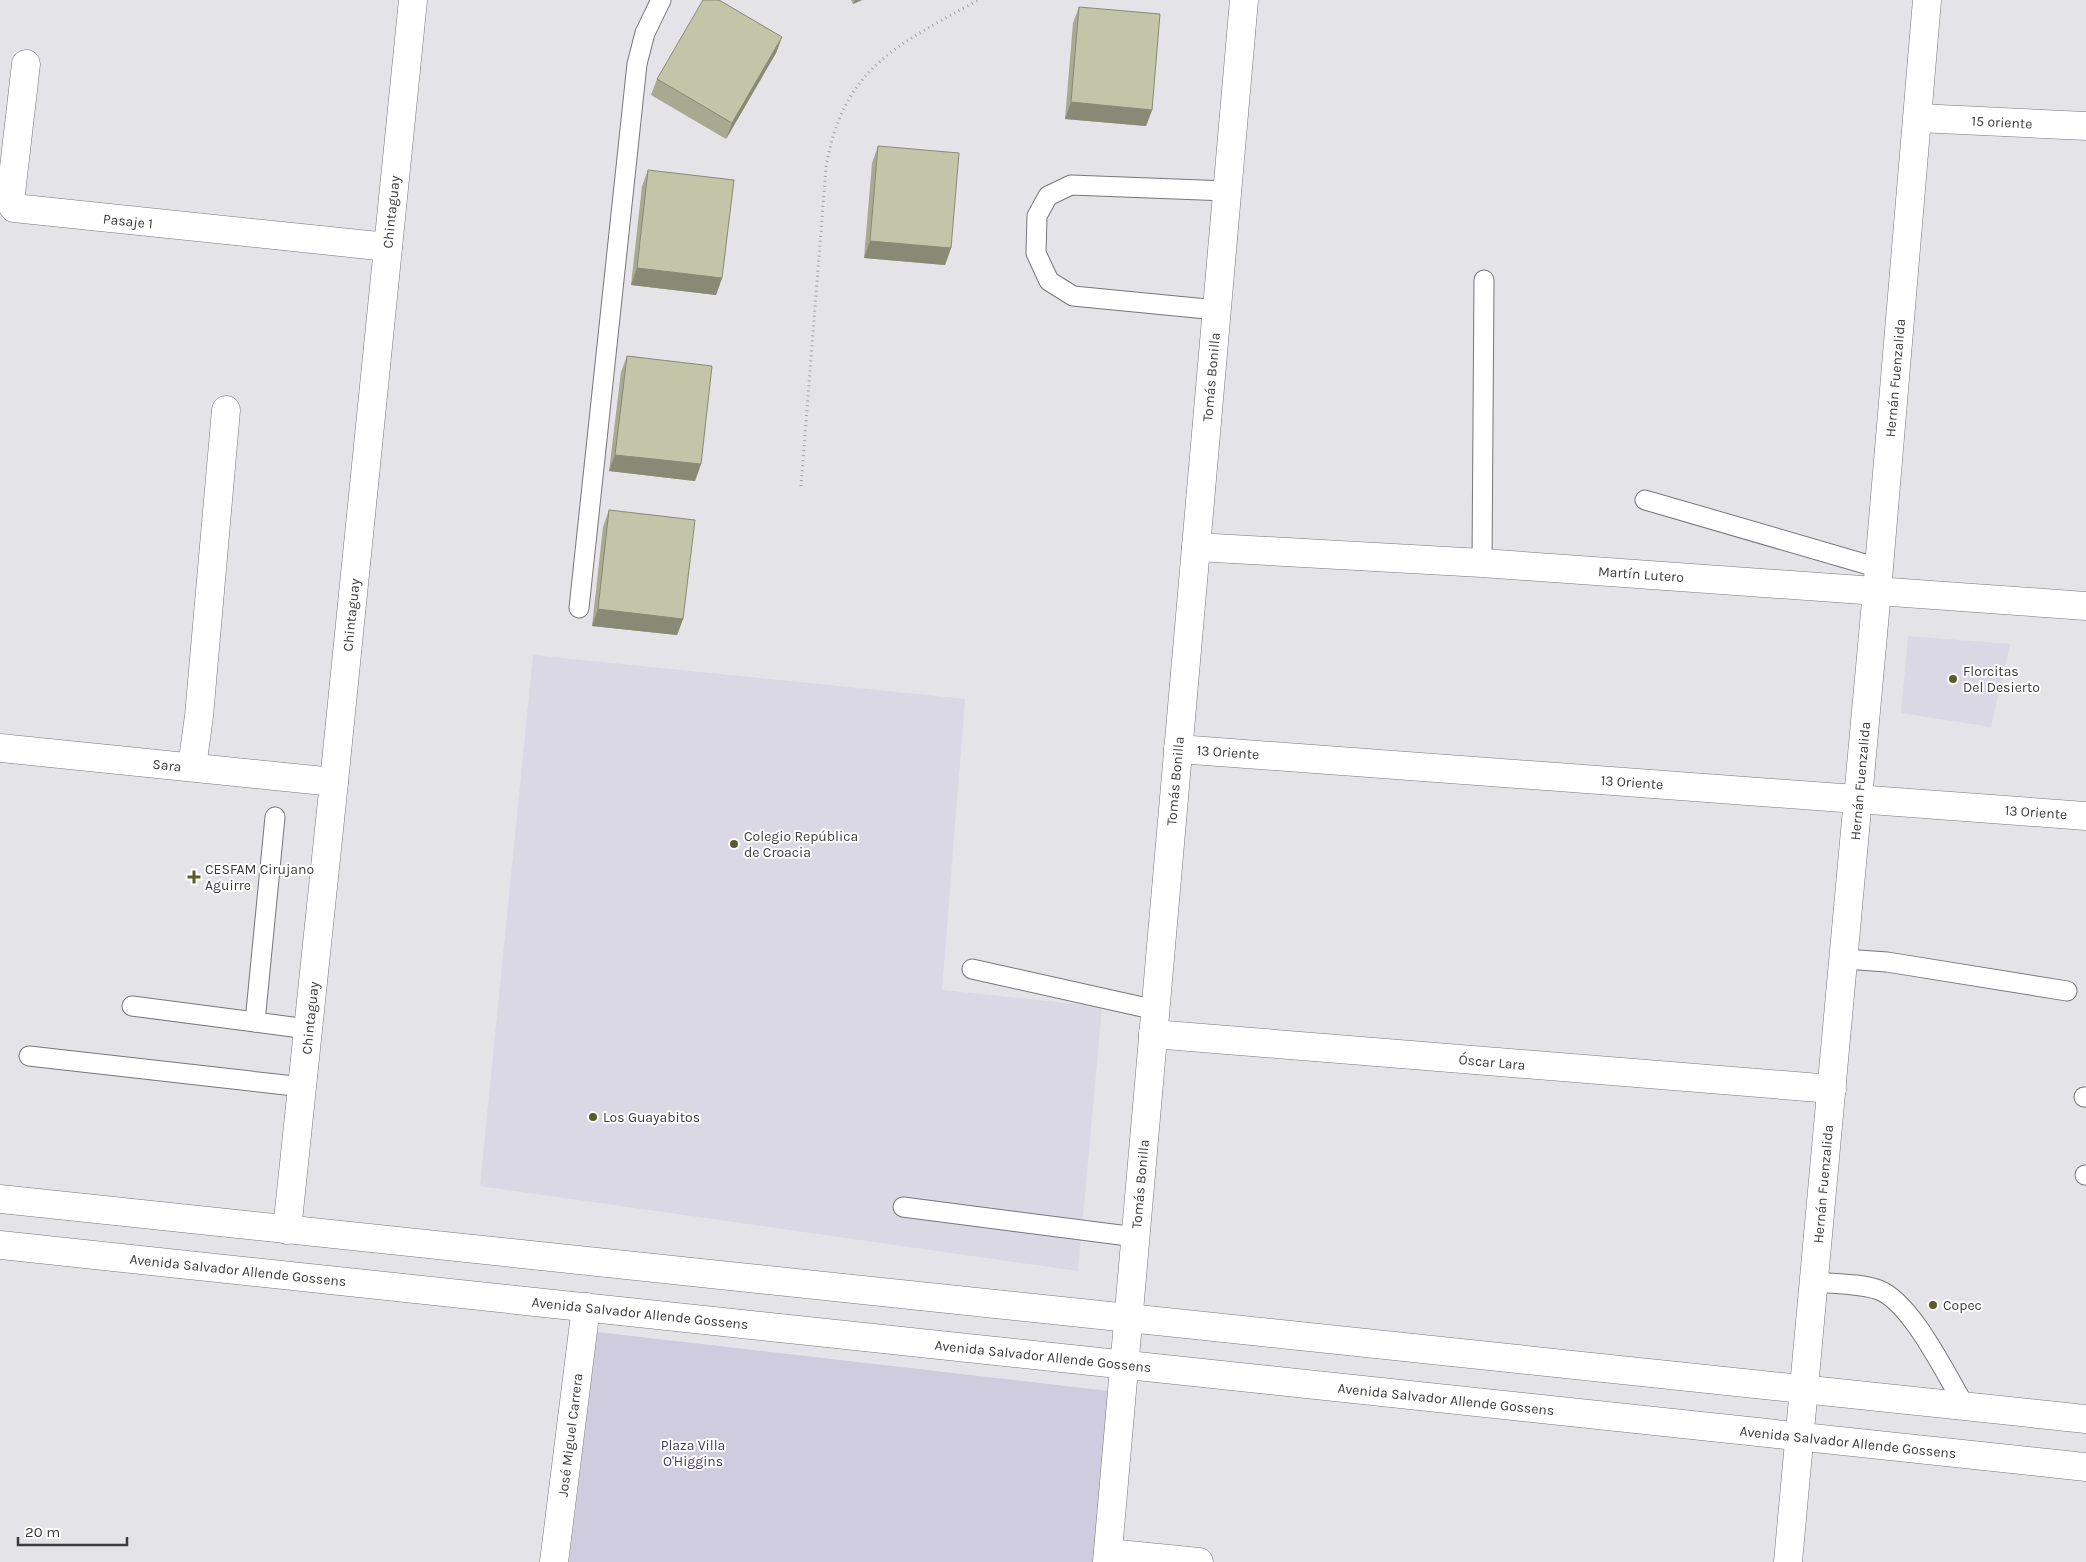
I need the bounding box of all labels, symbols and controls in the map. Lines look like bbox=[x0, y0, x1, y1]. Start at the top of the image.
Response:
street label: 15 oriente bbox=[1971, 112, 2033, 133]
street label: Chintaguay bbox=[379, 174, 404, 249]
street label: Pasaje 1 bbox=[102, 210, 154, 233]
street label: Hernán Fuenzalida bbox=[1882, 318, 1909, 438]
street label: Tomás Bonilla bbox=[1199, 332, 1224, 422]
street label: Martín Lutero bbox=[1597, 563, 1684, 586]
street label: Chintaguay bbox=[339, 577, 364, 652]
place label: Florcitas Del Desierto bbox=[1963, 663, 2040, 696]
marker: Florcitas Del Desierto bbox=[1947, 673, 1959, 685]
street label: Hernán Fuenzalida bbox=[1847, 721, 1874, 841]
street label: Tomás Bonilla bbox=[1163, 736, 1188, 826]
street label: 13 Oriente bbox=[1196, 742, 1260, 763]
street label: Sara bbox=[152, 756, 182, 775]
street label: 13 Oriente bbox=[1600, 772, 1664, 793]
street label: 13 Oriente bbox=[2004, 802, 2068, 823]
place label: Colegio República de Croacia bbox=[744, 828, 858, 861]
marker: Colegio República de Croacia bbox=[728, 838, 740, 850]
place label: CESFAM Cirujano Aguirre bbox=[205, 861, 314, 894]
marker: CESFAM Cirujano Aguirre bbox=[187, 870, 201, 884]
street label: Chintaguay bbox=[298, 980, 323, 1055]
street label: Óscar Lara bbox=[1458, 1051, 1526, 1074]
place label: Los Guayabitos bbox=[603, 1109, 700, 1126]
marker: Los Guayabitos bbox=[587, 1111, 599, 1123]
street label: Hernán Fuenzalida bbox=[1810, 1124, 1837, 1244]
street label: Tomás Bonilla bbox=[1128, 1139, 1153, 1229]
street label: Avenida Salvador Allende Gossens bbox=[129, 1251, 347, 1290]
street label: Avenida Salvador Allende Gossens bbox=[531, 1294, 749, 1333]
place label: Copec bbox=[1943, 1297, 1982, 1314]
marker: Copec bbox=[1927, 1299, 1939, 1311]
street label: Avenida Salvador Allende Gossens bbox=[934, 1337, 1152, 1376]
street label: José Miguel Carrera bbox=[554, 1372, 587, 1498]
street label: Avenida Salvador Allende Gossens bbox=[1337, 1380, 1555, 1419]
street label: Avenida Salvador Allende Gossens bbox=[1739, 1423, 1957, 1462]
park label: Plaza Villa O'Higgins bbox=[661, 1437, 725, 1470]
scale bar bbox=[18, 1514, 126, 1546]
text: 20 m bbox=[25, 1523, 60, 1541]

